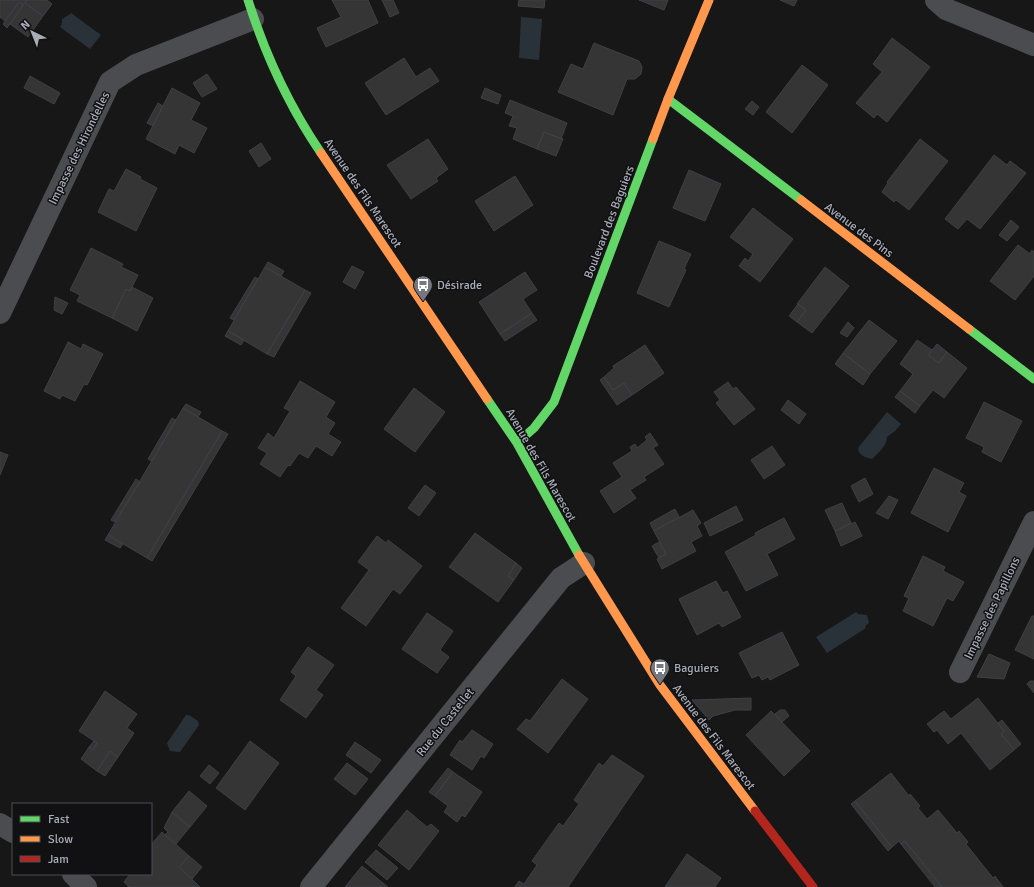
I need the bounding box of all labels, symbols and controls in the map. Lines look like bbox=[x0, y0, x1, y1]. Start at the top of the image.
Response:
north arrow bbox=[12, 12, 52, 52]
text: N bbox=[18, 18, 33, 32]
street label: Impasse des Hirondelles bbox=[46, 89, 113, 207]
street label: Avenue des Fils Marescot bbox=[320, 136, 405, 251]
street label: Boulevard des Baguiers bbox=[581, 164, 638, 281]
street label: Avenue des Pins bbox=[821, 200, 896, 261]
bus stop icon: Désirade bbox=[412, 274, 434, 302]
place label: Désirade bbox=[437, 278, 482, 293]
street label: Avenue des Fils Marescot bbox=[502, 406, 579, 525]
street label: Impasse des Papillons bbox=[961, 555, 1024, 662]
bus stop icon: Baguiers bbox=[649, 657, 671, 685]
place label: Baguiers bbox=[674, 661, 719, 676]
street label: Avenue des Fils Marescot bbox=[669, 681, 758, 793]
street label: Rue du Castellet bbox=[413, 685, 477, 759]
legend bbox=[12, 803, 152, 875]
text: Fast bbox=[48, 812, 69, 827]
text: Slow bbox=[48, 832, 73, 847]
text: Jam bbox=[48, 852, 69, 867]

